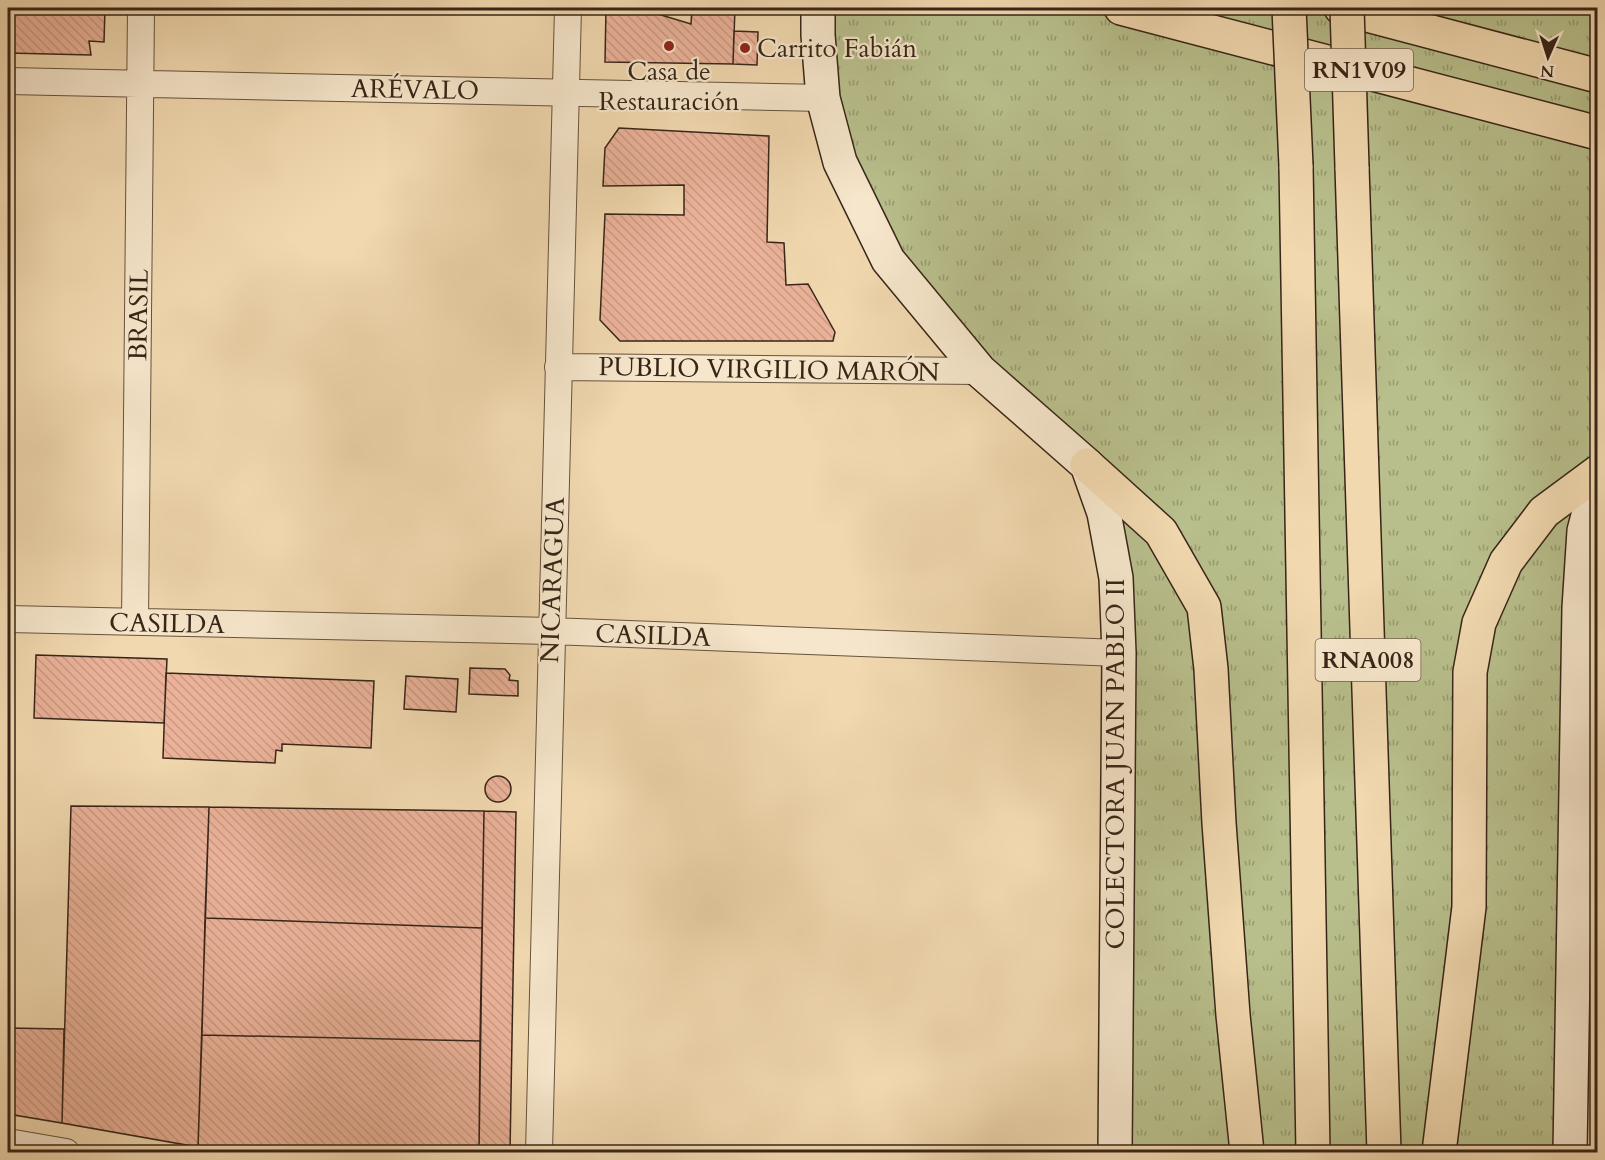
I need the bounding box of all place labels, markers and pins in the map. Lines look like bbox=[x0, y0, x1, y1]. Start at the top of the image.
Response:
place label: Carrito Fabián bbox=[757, 31, 917, 66]
marker: Casa de Restauración bbox=[662, 39, 676, 53]
marker: Carrito Fabián bbox=[738, 41, 752, 55]
place label: Casa de Restauración bbox=[599, 54, 740, 119]

